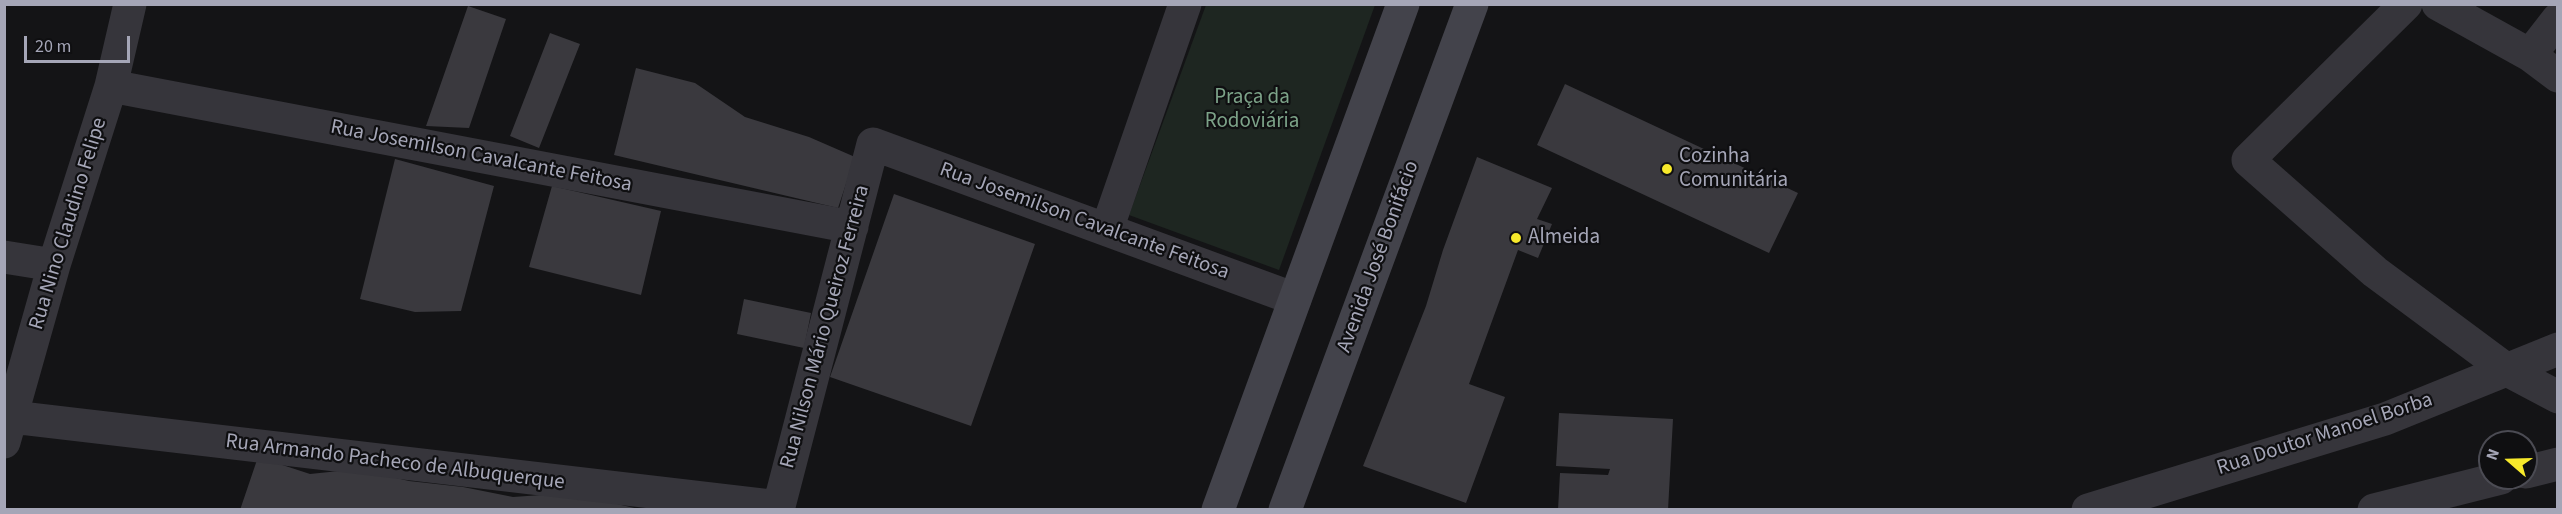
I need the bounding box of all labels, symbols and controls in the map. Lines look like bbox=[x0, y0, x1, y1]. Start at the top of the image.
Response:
scale bar bbox=[27, 24, 134, 62]
text: 20 m bbox=[35, 34, 71, 59]
park label: Praça da Rodoviária bbox=[1205, 85, 1299, 135]
street label: Rua Nino Claudino Felipe bbox=[25, 115, 113, 333]
street label: Rua Josemilson Cavalcante Feitosa bbox=[328, 115, 634, 199]
place label: Cozinha Comunitária bbox=[1679, 144, 1788, 194]
street label: Rua Josemilson Cavalcante Feitosa bbox=[936, 158, 1232, 286]
street label: Avenida José Bonifácio bbox=[1333, 158, 1425, 356]
marker: Cozinha Comunitária bbox=[1660, 162, 1674, 176]
street label: Rua Nilson Mário Queiroz Ferreira bbox=[776, 183, 876, 471]
place label: Almeida bbox=[1528, 225, 1600, 251]
marker: Almeida bbox=[1509, 231, 1523, 245]
street label: Rua Doutor Manoel Borba bbox=[2214, 388, 2436, 482]
street label: Rua Armando Pacheco de Albuquerque bbox=[224, 430, 566, 496]
north arrow bbox=[2478, 430, 2538, 490]
text: N bbox=[2481, 446, 2505, 463]

